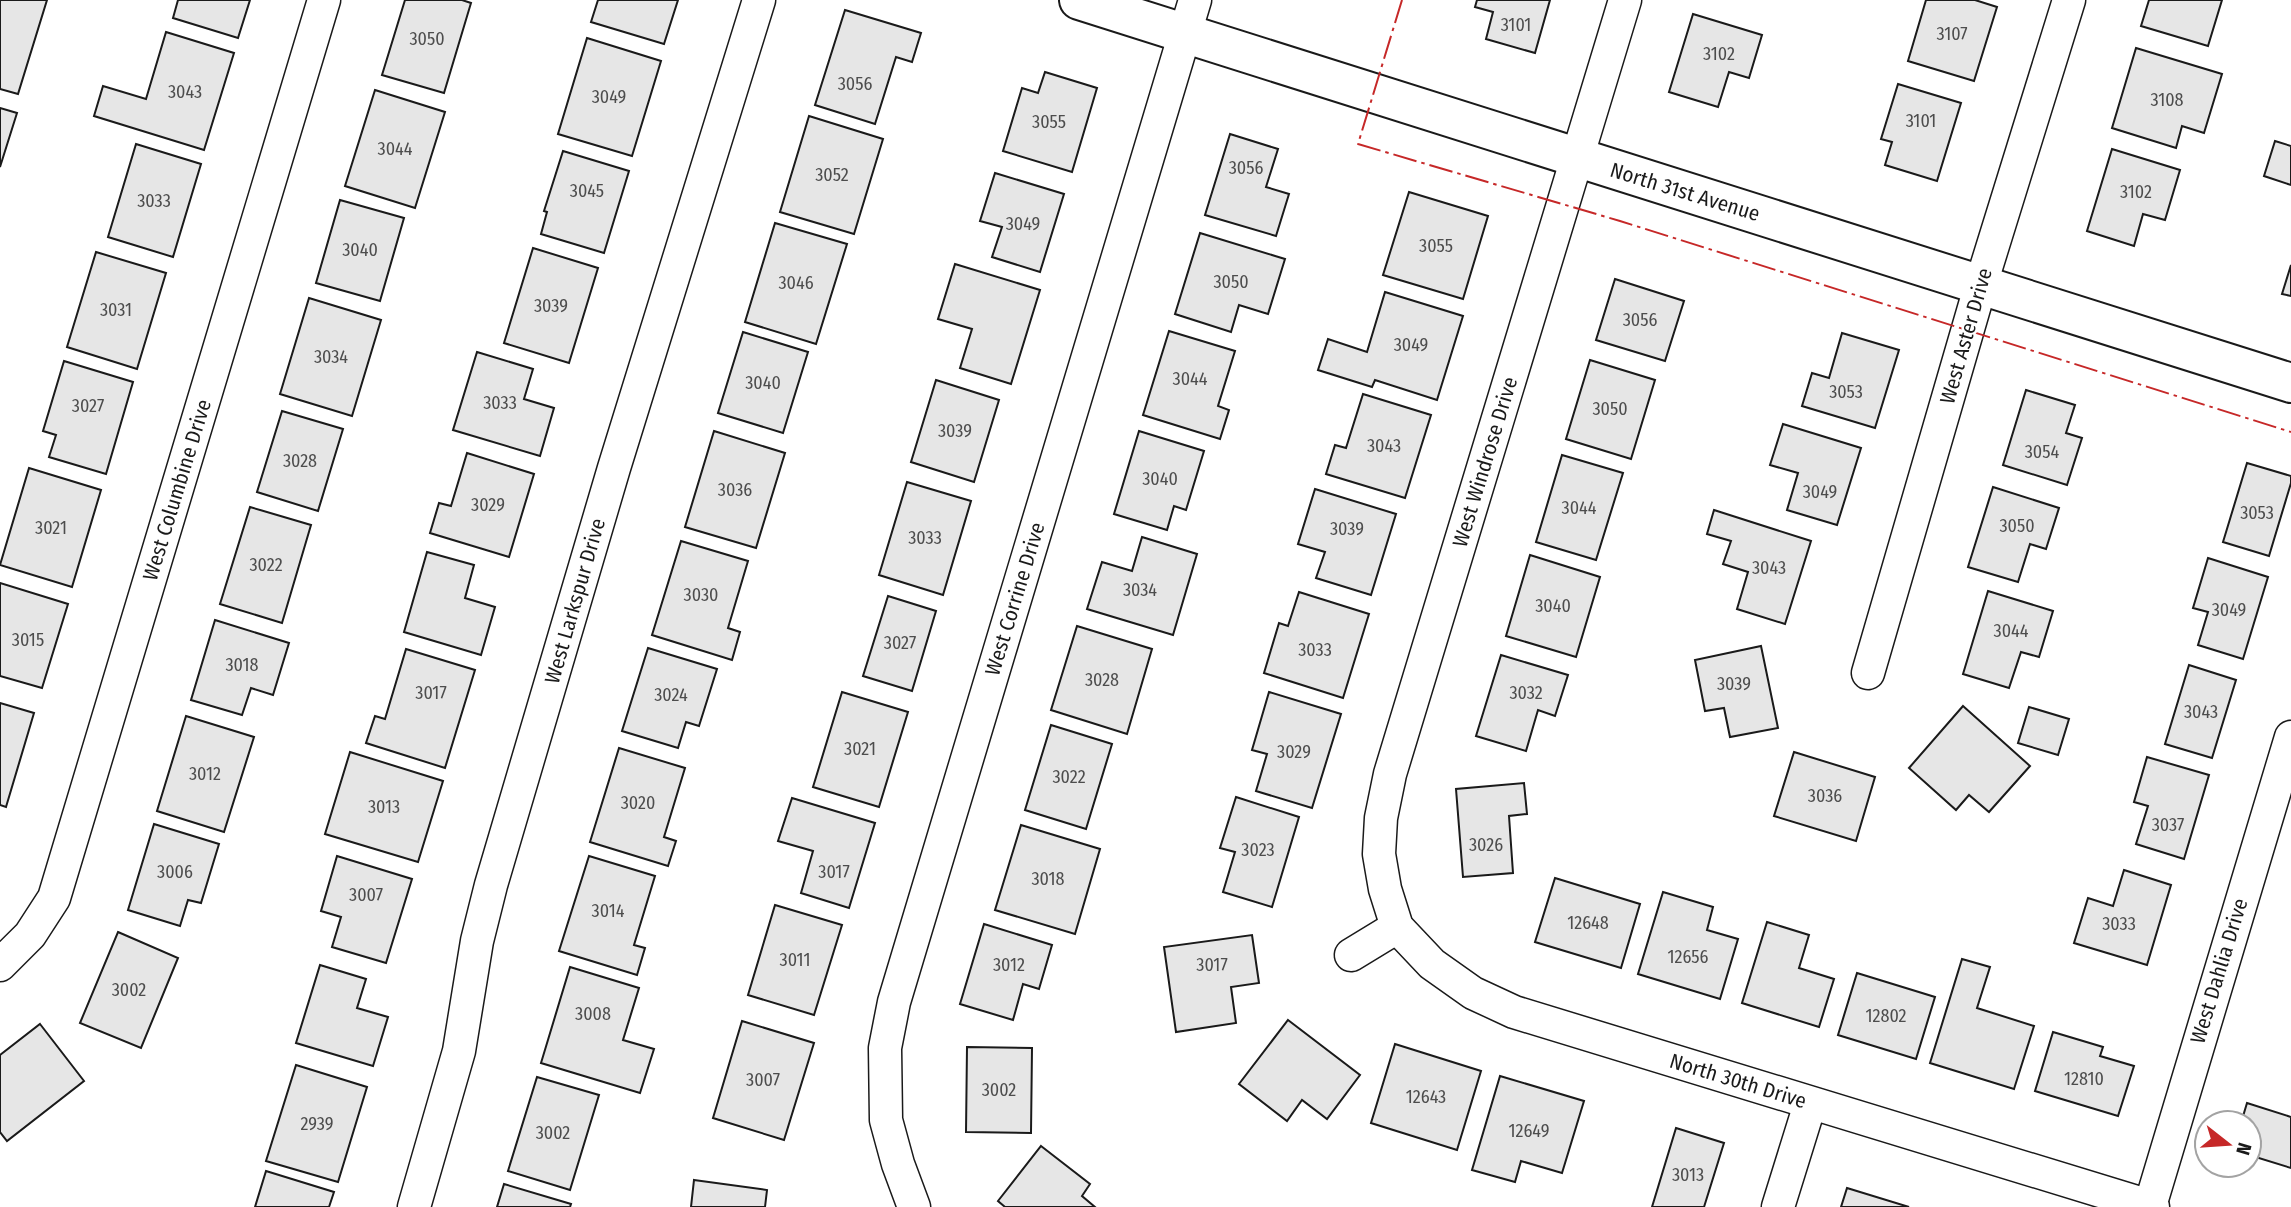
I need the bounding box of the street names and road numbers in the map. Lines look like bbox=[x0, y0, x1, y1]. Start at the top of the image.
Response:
street label: North 31st Avenue bbox=[1607, 157, 1763, 227]
street label: West Aster Drive bbox=[1934, 265, 1998, 407]
street label: West Windrose Drive bbox=[1447, 374, 1523, 550]
street label: West Columbine Drive bbox=[137, 396, 217, 584]
street label: West Larkspur Drive bbox=[539, 515, 611, 687]
street label: West Corrine Drive bbox=[979, 519, 1051, 679]
street label: West Dahlia Drive bbox=[2185, 895, 2253, 1047]
street label: North 30th Drive bbox=[1666, 1048, 1810, 1114]

